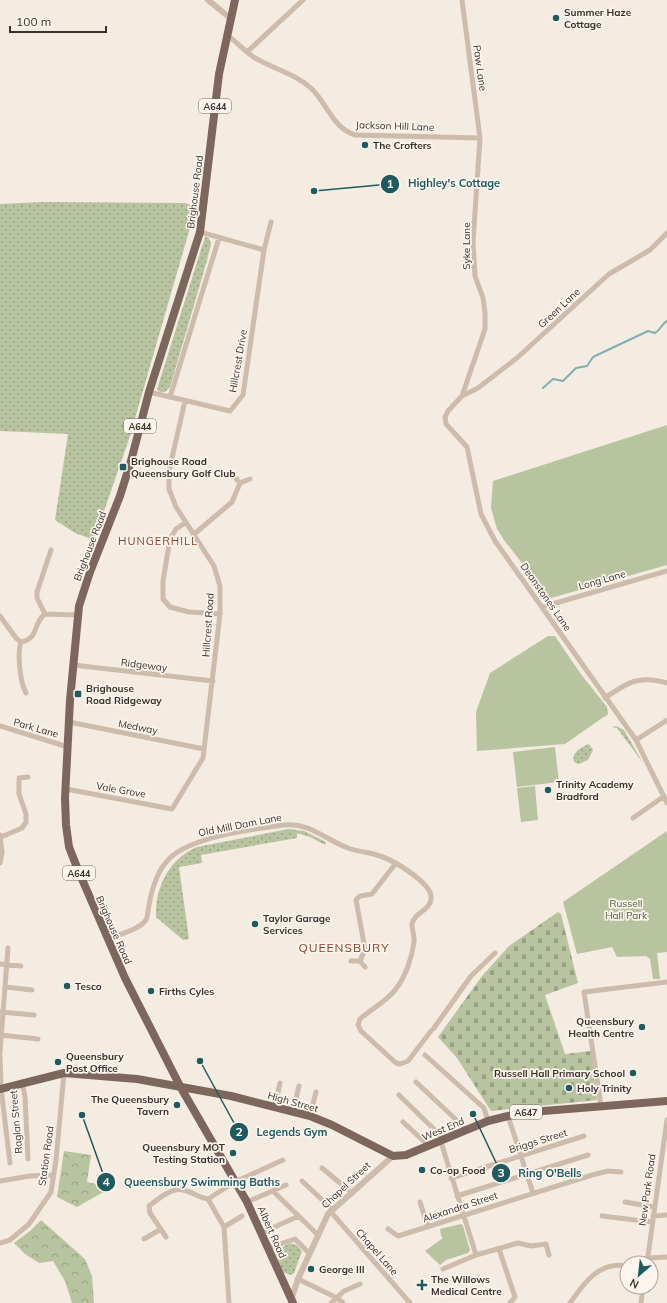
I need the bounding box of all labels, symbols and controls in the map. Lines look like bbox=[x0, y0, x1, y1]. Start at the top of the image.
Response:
place label: Summer Haze Cottage bbox=[564, 6, 632, 31]
scale bar bbox=[10, 8, 106, 34]
marker: Summer Haze Cottage bbox=[551, 13, 561, 23]
text: 100 m bbox=[16, 14, 51, 29]
street label: Paw Lane bbox=[470, 44, 490, 92]
road number: A644 bbox=[199, 99, 231, 113]
street label: Jackson Hill Lane bbox=[355, 118, 435, 134]
place label: The Crofters bbox=[373, 139, 432, 152]
marker: The Crofters bbox=[360, 140, 370, 150]
street label: Brighouse Road bbox=[184, 155, 206, 229]
callout: Highley's Cottage bbox=[380, 172, 508, 195]
text: 1 bbox=[386, 176, 394, 191]
text: Highley's Cottage bbox=[408, 176, 500, 190]
street label: Syke Lane bbox=[460, 222, 473, 270]
street label: Green Lane bbox=[535, 285, 583, 331]
street label: Hillcrest Drive bbox=[226, 328, 250, 394]
road number: A644 bbox=[124, 419, 156, 433]
place label: Brighouse Road Queensbury Golf Club bbox=[131, 455, 235, 480]
marker: Brighouse Road Queensbury Golf Club bbox=[118, 462, 128, 472]
street label: Brighouse Road bbox=[71, 509, 109, 583]
district label: HUNGERHILL bbox=[118, 534, 198, 548]
street label: Deanstones Lane bbox=[518, 560, 574, 634]
street label: Long Lane bbox=[577, 567, 627, 593]
street label: Hillcrest Road bbox=[199, 592, 217, 658]
street label: Ridgeway bbox=[120, 656, 169, 674]
place label: Brighouse Road Ridgeway bbox=[86, 682, 162, 707]
marker: Brighouse Road Ridgeway bbox=[73, 689, 83, 699]
street label: Park Lane bbox=[12, 715, 60, 741]
street label: Medway bbox=[117, 717, 159, 737]
place label: Trinity Academy Bradford bbox=[556, 778, 634, 803]
street label: Vale Grove bbox=[95, 779, 147, 801]
marker: Trinity Academy Bradford bbox=[543, 785, 553, 795]
street label: Old Mill Dam Lane bbox=[197, 811, 283, 839]
road number: A644 bbox=[63, 866, 95, 880]
street label: Brighouse Road bbox=[93, 894, 135, 966]
park label: Russell Hall Park bbox=[605, 897, 648, 922]
place label: Taylor Garage Services bbox=[263, 912, 331, 937]
marker: Taylor Garage Services bbox=[250, 919, 260, 929]
district label: QUEENSBURY bbox=[298, 940, 390, 955]
place label: Tesco bbox=[75, 980, 102, 993]
marker: Tesco bbox=[62, 981, 72, 991]
place label: Firths Cyles bbox=[159, 985, 214, 998]
marker: Firths Cyles bbox=[146, 986, 156, 996]
place label: Queensbury Health Centre bbox=[568, 1015, 635, 1040]
marker: Queensbury Health Centre bbox=[637, 1022, 647, 1032]
place label: Queensbury Post Office bbox=[66, 1050, 124, 1075]
marker: Queensbury Post Office bbox=[53, 1057, 63, 1067]
place label: Russell Hall Primary School bbox=[494, 1067, 625, 1080]
marker: Russell Hall Primary School bbox=[628, 1068, 638, 1078]
place label: Holy Trinity bbox=[577, 1082, 632, 1095]
marker: Holy Trinity bbox=[564, 1083, 574, 1093]
street label: Raglan Street bbox=[7, 1089, 25, 1154]
street label: High Street bbox=[266, 1089, 320, 1116]
place label: The Queensbury Tavern bbox=[91, 1093, 170, 1118]
marker: The Queensbury Tavern bbox=[172, 1100, 182, 1110]
road number: A647 bbox=[510, 1105, 542, 1119]
street label: West End bbox=[420, 1114, 466, 1144]
callout: Legends Gym bbox=[229, 1120, 336, 1143]
text: 2 bbox=[235, 1124, 243, 1139]
street label: Station Road bbox=[35, 1125, 57, 1187]
text: Legends Gym bbox=[257, 1125, 328, 1139]
street label: Briggs Street bbox=[507, 1126, 569, 1156]
place label: Queensbury MOT Testing Station bbox=[142, 1141, 226, 1166]
marker: Queensbury MOT Testing Station bbox=[228, 1148, 238, 1158]
street label: New Park Road bbox=[636, 1153, 658, 1227]
street label: Chapel Street bbox=[319, 1159, 374, 1211]
callout: Ring O'Bells bbox=[491, 1161, 590, 1184]
place label: Co-op Food bbox=[430, 1164, 486, 1177]
marker: Co-op Food bbox=[417, 1165, 427, 1175]
text: 3 bbox=[497, 1165, 505, 1180]
text: Ring O'Bells bbox=[518, 1166, 582, 1180]
callout: Queensbury Swimming Baths bbox=[96, 1171, 288, 1194]
text: 4 bbox=[102, 1174, 110, 1189]
text: Queensbury Swimming Baths bbox=[124, 1175, 280, 1189]
street label: Alexandra Street bbox=[421, 1189, 500, 1225]
street label: Albert Road bbox=[255, 1204, 289, 1260]
street label: Chapel Lane bbox=[353, 1226, 401, 1278]
north arrow bbox=[619, 1255, 659, 1295]
place label: George III bbox=[319, 1263, 365, 1276]
marker: George III bbox=[306, 1264, 316, 1274]
place label: The Willows Medical Centre bbox=[431, 1273, 502, 1298]
text: N bbox=[627, 1276, 641, 1292]
marker: The Willows Medical Centre bbox=[416, 1279, 428, 1291]

